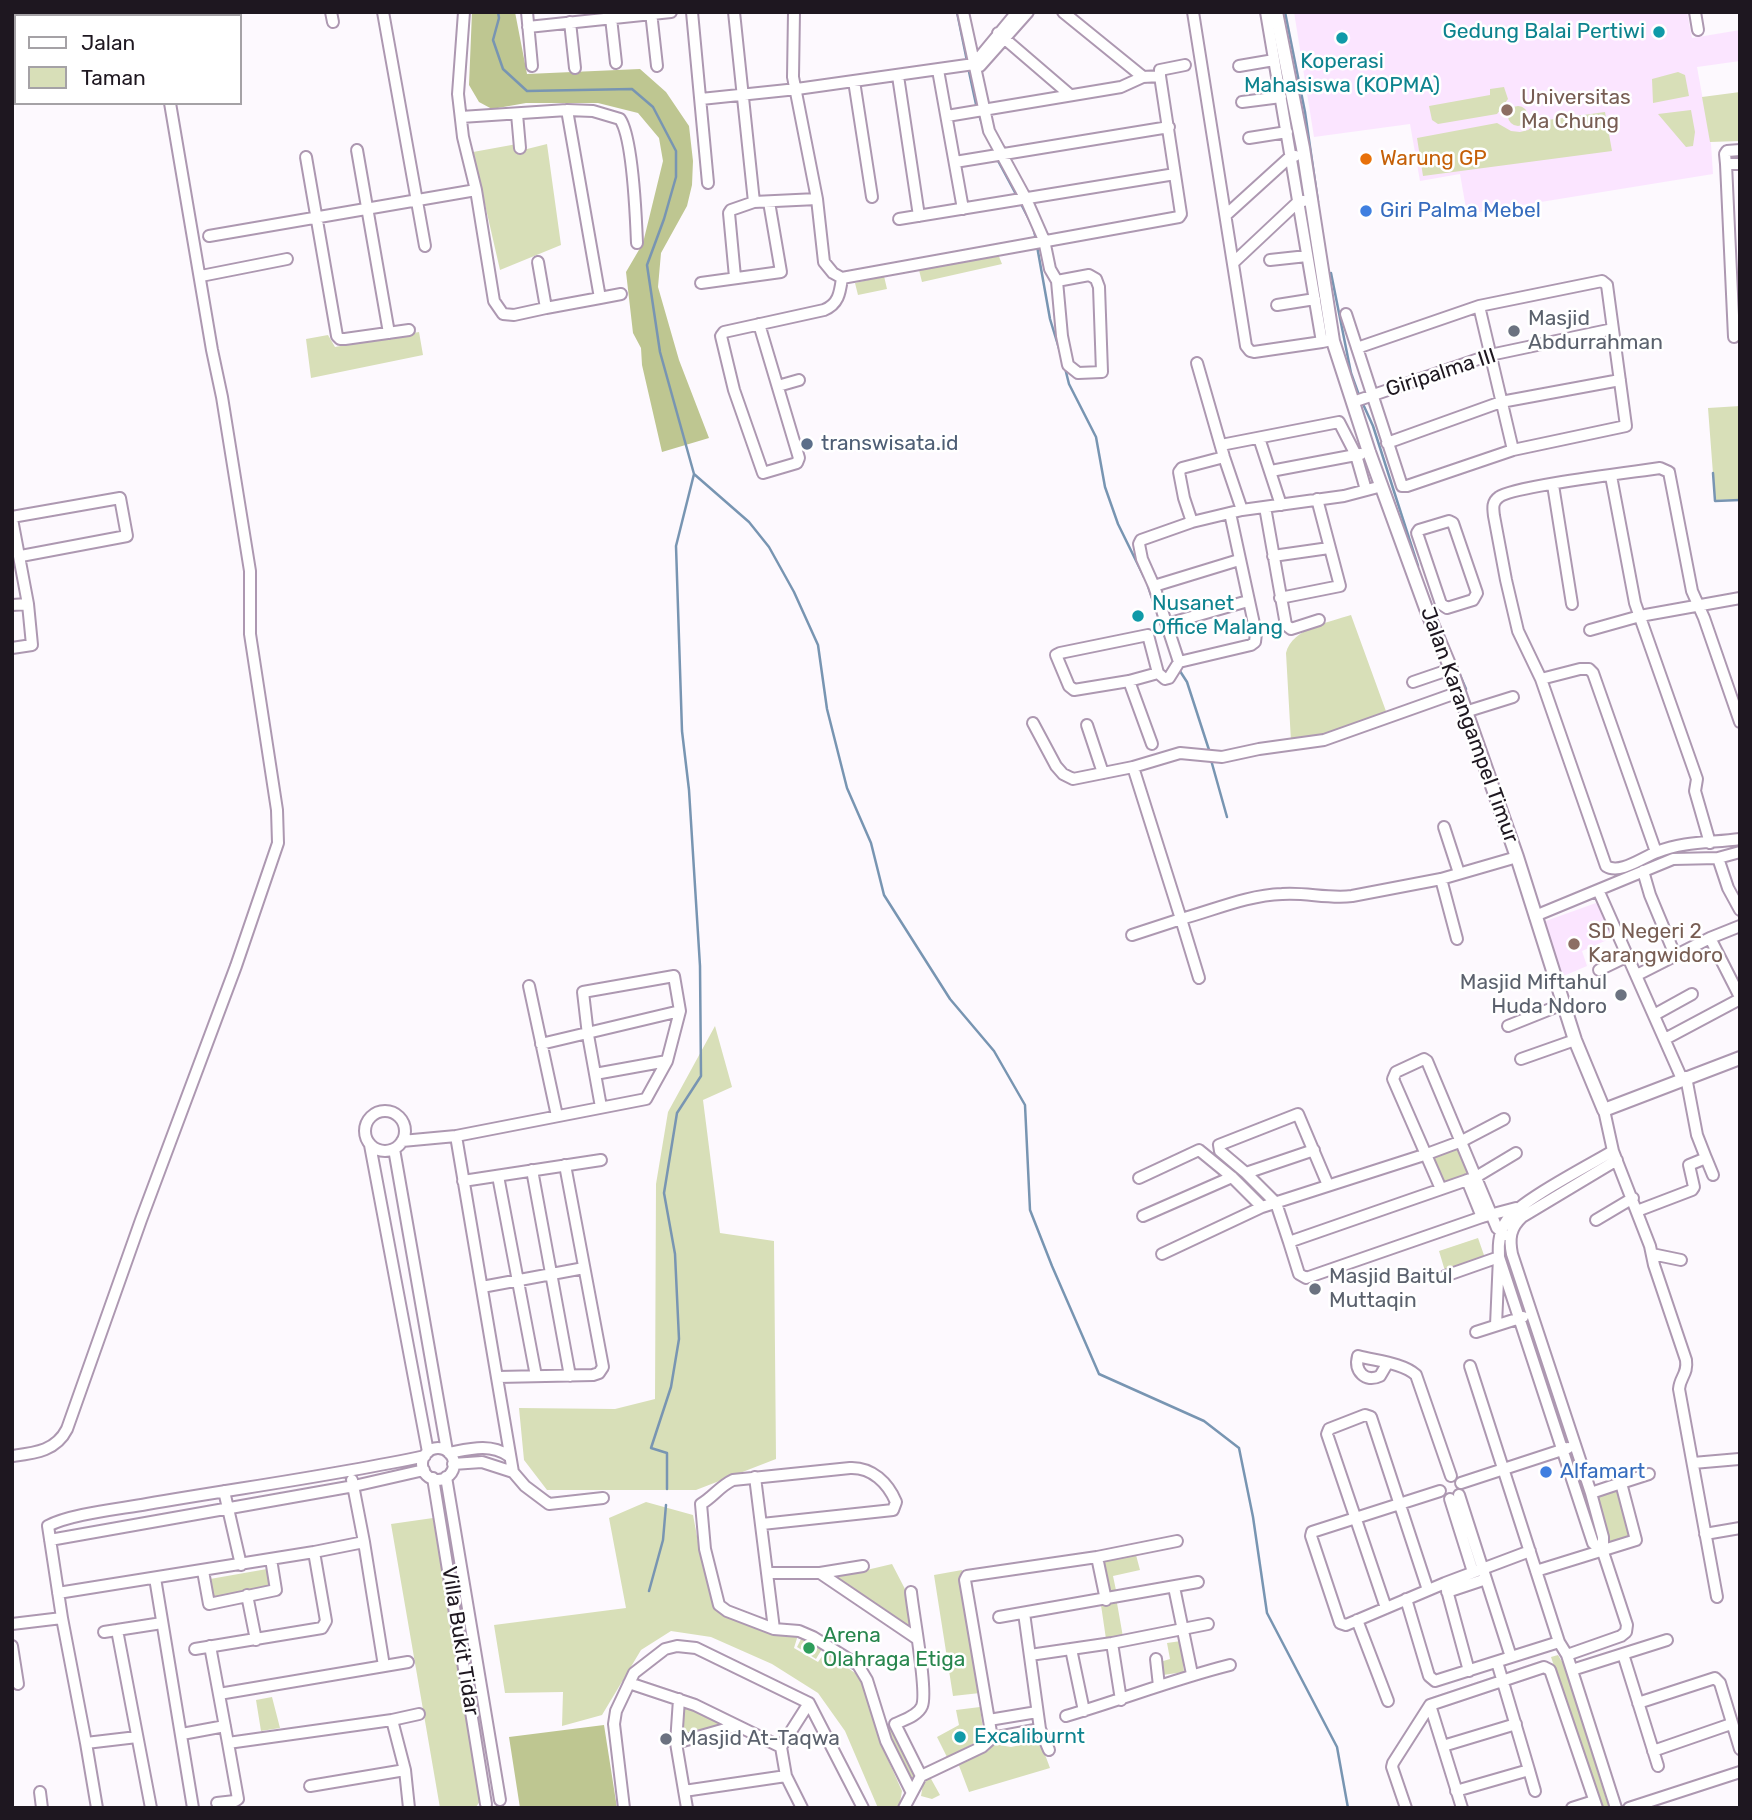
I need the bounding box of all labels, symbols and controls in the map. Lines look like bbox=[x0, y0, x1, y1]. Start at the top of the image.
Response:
legend bbox=[14, 14, 242, 105]
place label: Gedung Balai Pertiwi bbox=[1443, 19, 1645, 45]
marker: Gedung Balai Pertiwi bbox=[1651, 24, 1667, 40]
text: Jalan bbox=[81, 30, 135, 55]
marker: Koperasi Mahasiswa (KOPMA) bbox=[1334, 30, 1350, 46]
place label: Koperasi Mahasiswa (KOPMA) bbox=[1244, 49, 1440, 99]
text: Taman bbox=[81, 65, 146, 90]
place label: Universitas Ma Chung bbox=[1521, 85, 1631, 135]
marker: Universitas Ma Chung bbox=[1499, 102, 1515, 118]
place label: Warung GP bbox=[1380, 146, 1487, 172]
marker: Warung GP bbox=[1358, 151, 1374, 167]
place label: Giri Palma Mebel bbox=[1380, 198, 1541, 224]
marker: Giri Palma Mebel bbox=[1358, 203, 1374, 219]
place label: Masjid Abdurrahman bbox=[1528, 306, 1663, 356]
marker: Masjid Abdurrahman bbox=[1506, 323, 1522, 339]
street label: Giripalma III bbox=[1383, 343, 1499, 403]
place label: transwisata.id bbox=[821, 431, 959, 457]
marker: transwisata.id bbox=[799, 436, 815, 452]
place label: Nusanet Office Malang bbox=[1152, 591, 1283, 641]
street label: Jalan Karangampel Timur bbox=[1415, 604, 1523, 846]
marker: Nusanet Office Malang bbox=[1130, 608, 1146, 624]
place label: SD Negeri 2 Karangwidoro bbox=[1588, 919, 1723, 969]
marker: SD Negeri 2 Karangwidoro bbox=[1566, 936, 1582, 952]
place label: Masjid Miftahul Huda Ndoro bbox=[1460, 970, 1607, 1020]
marker: Masjid Miftahul Huda Ndoro bbox=[1613, 987, 1629, 1003]
place label: Masjid Baitul Muttaqin bbox=[1329, 1264, 1453, 1314]
marker: Masjid Baitul Muttaqin bbox=[1307, 1281, 1323, 1297]
place label: Alfamart bbox=[1560, 1459, 1645, 1485]
marker: Alfamart bbox=[1538, 1464, 1554, 1480]
street label: Villa Bukit Tidar bbox=[436, 1565, 484, 1717]
place label: Arena Olahraga Etiga bbox=[823, 1623, 965, 1673]
marker: Arena Olahraga Etiga bbox=[801, 1640, 817, 1656]
place label: Excaliburnt bbox=[974, 1724, 1085, 1750]
place label: Masjid At-Taqwa bbox=[680, 1726, 840, 1752]
marker: Excaliburnt bbox=[952, 1729, 968, 1745]
marker: Masjid At-Taqwa bbox=[658, 1731, 674, 1747]

